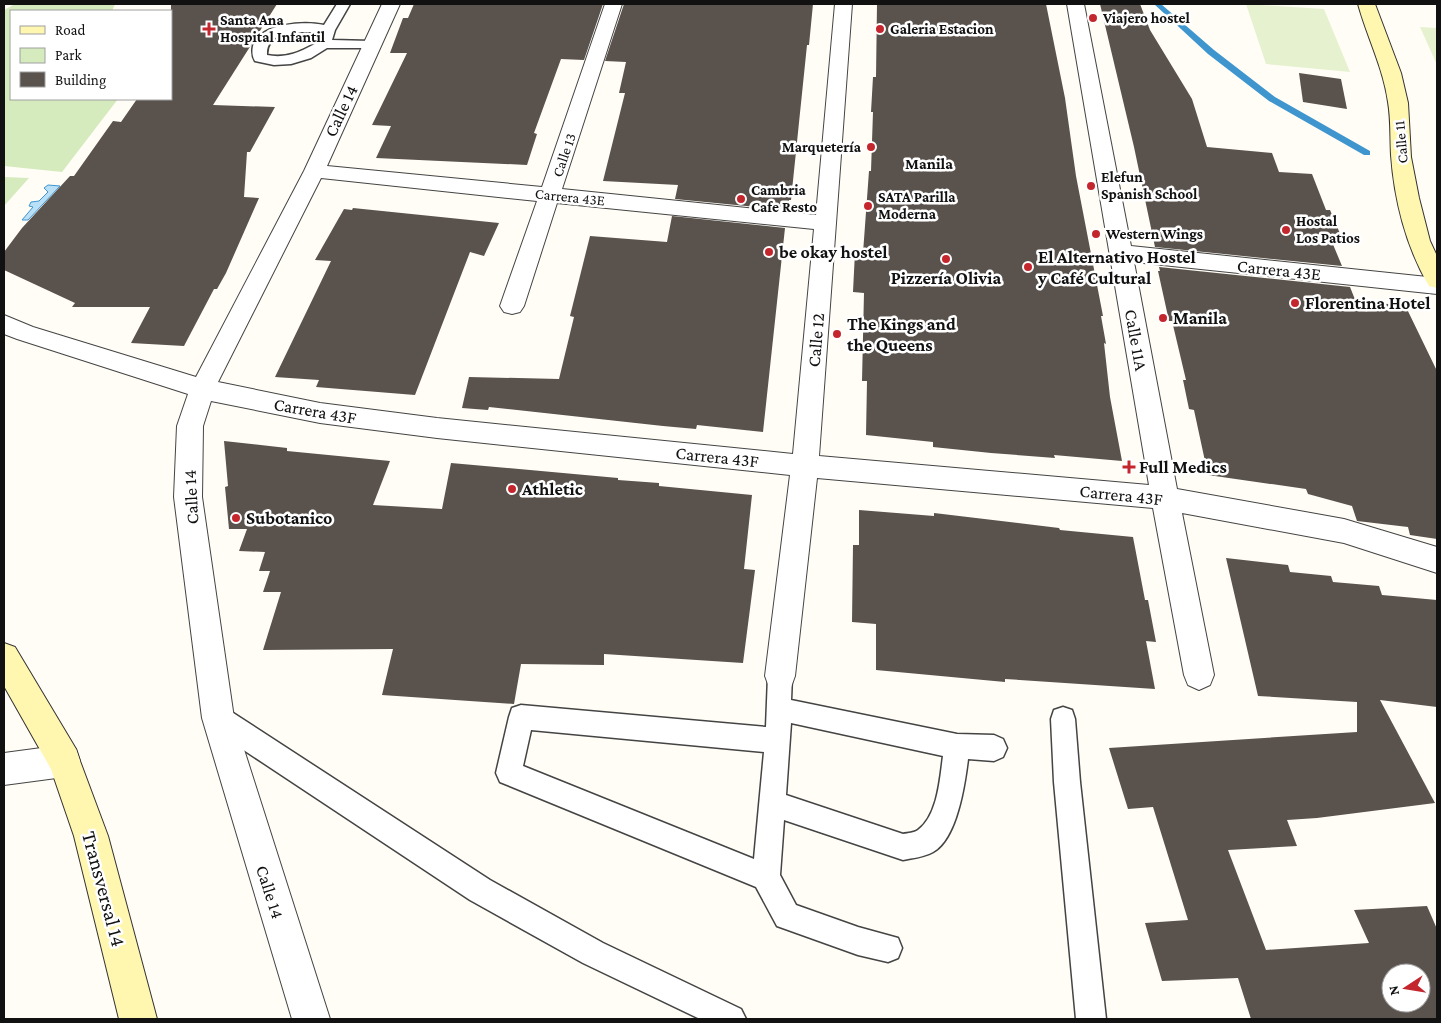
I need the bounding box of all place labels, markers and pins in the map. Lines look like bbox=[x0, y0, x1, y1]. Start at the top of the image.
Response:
place label: Viajero hostel bbox=[1102, 10, 1190, 27]
place label: Santa Ana Hospital Infantil bbox=[220, 12, 326, 45]
marker: Viajero hostel bbox=[1087, 12, 1099, 24]
place label: Galeria Estacion bbox=[890, 21, 994, 37]
marker: Santa Ana Hospital Infantil bbox=[202, 22, 216, 36]
marker: Galeria Estacion bbox=[874, 23, 886, 35]
place label: Marquetería bbox=[782, 139, 862, 155]
marker: Marquetería bbox=[865, 141, 877, 153]
place label: Elefun Spanish School bbox=[1101, 169, 1198, 202]
marker: Elefun Spanish School bbox=[1085, 180, 1097, 192]
place label: Cambria Cafe Resto bbox=[751, 182, 817, 215]
place label: SATA Parilla Moderna bbox=[878, 189, 956, 222]
marker: Cambria Cafe Resto bbox=[735, 193, 747, 205]
marker: SATA Parilla Moderna bbox=[862, 200, 874, 212]
place label: Hostal Los Patios bbox=[1296, 213, 1360, 246]
marker: Hostal Los Patios bbox=[1280, 224, 1292, 236]
place label: Western Wings bbox=[1105, 226, 1203, 242]
marker: Western Wings bbox=[1090, 228, 1102, 240]
place label: be okay hostel bbox=[778, 242, 888, 262]
marker: be okay hostel bbox=[763, 246, 775, 258]
place label: El Alternativo Hostel y Café Cultural bbox=[1037, 247, 1196, 288]
marker: Pizzería Olivia bbox=[940, 253, 952, 265]
marker: El Alternativo Hostel y Café Cultural bbox=[1022, 261, 1034, 273]
place label: Pizzería Olivia bbox=[891, 268, 1001, 288]
place label: Florentina Hotel bbox=[1305, 293, 1430, 313]
marker: Florentina Hotel bbox=[1289, 297, 1301, 309]
place label: Manila bbox=[1173, 308, 1227, 328]
marker: Manila bbox=[1157, 312, 1169, 324]
place label: The Kings and the Queens bbox=[847, 314, 956, 355]
marker: The Kings and the Queens bbox=[831, 328, 843, 340]
place label: Full Medics bbox=[1139, 457, 1227, 477]
marker: Full Medics bbox=[1123, 461, 1135, 473]
place label: Athletic bbox=[521, 479, 583, 499]
marker: Athletic bbox=[506, 483, 518, 495]
place label: Subotanico bbox=[246, 508, 332, 528]
marker: Subotanico bbox=[230, 512, 242, 524]

